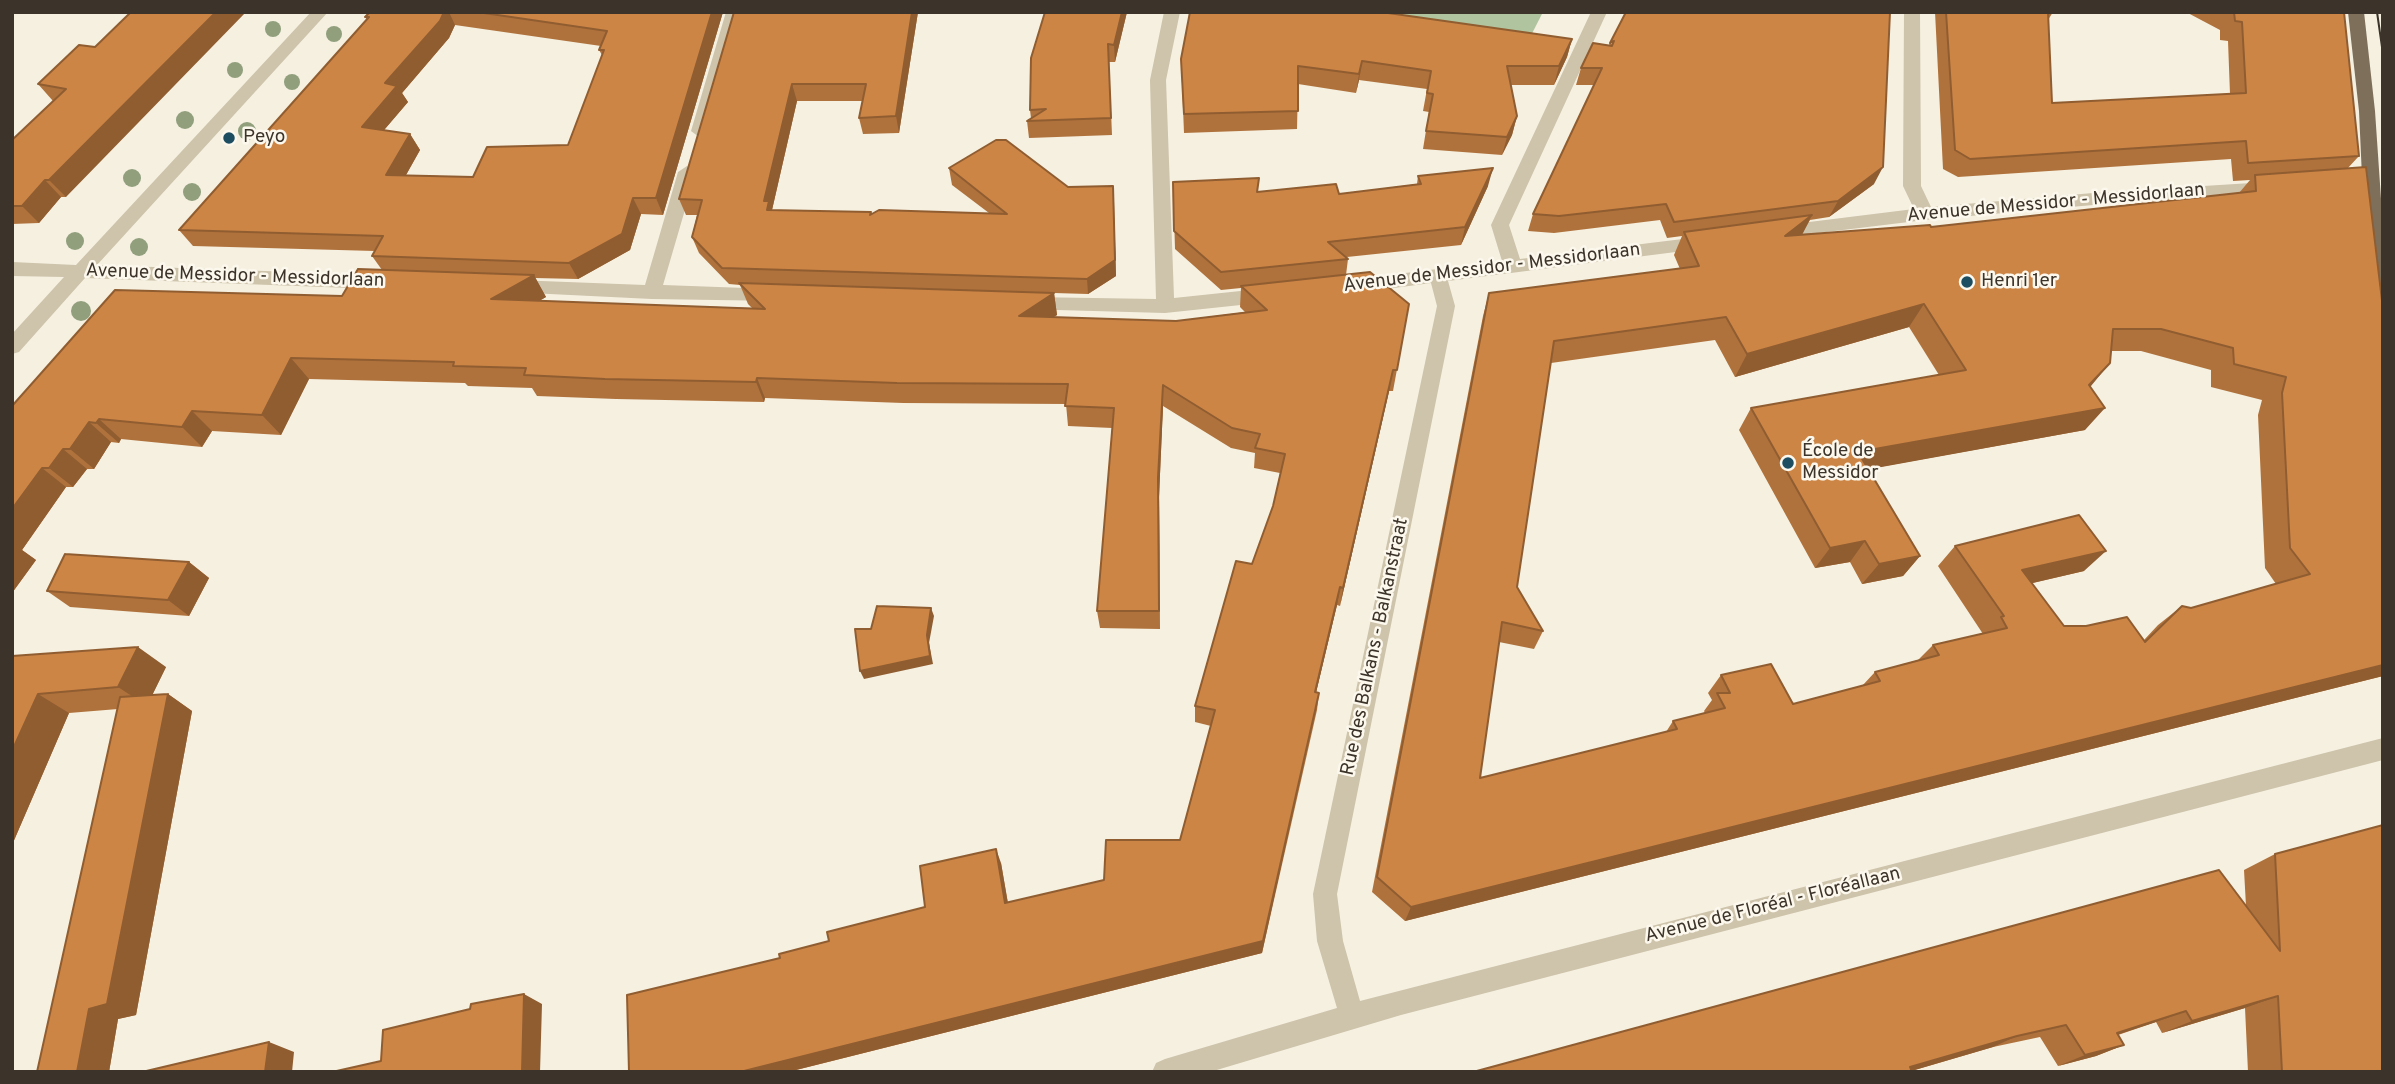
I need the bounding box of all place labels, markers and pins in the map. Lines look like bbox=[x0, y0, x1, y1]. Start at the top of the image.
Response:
place label: Peyo bbox=[243, 127, 285, 149]
marker: Peyo bbox=[221, 130, 237, 146]
place label: Henri 1er bbox=[1981, 271, 2057, 293]
marker: Henri 1er bbox=[1959, 274, 1975, 290]
place label: École de Messidor bbox=[1802, 441, 1879, 485]
marker: École de Messidor bbox=[1780, 455, 1796, 471]

